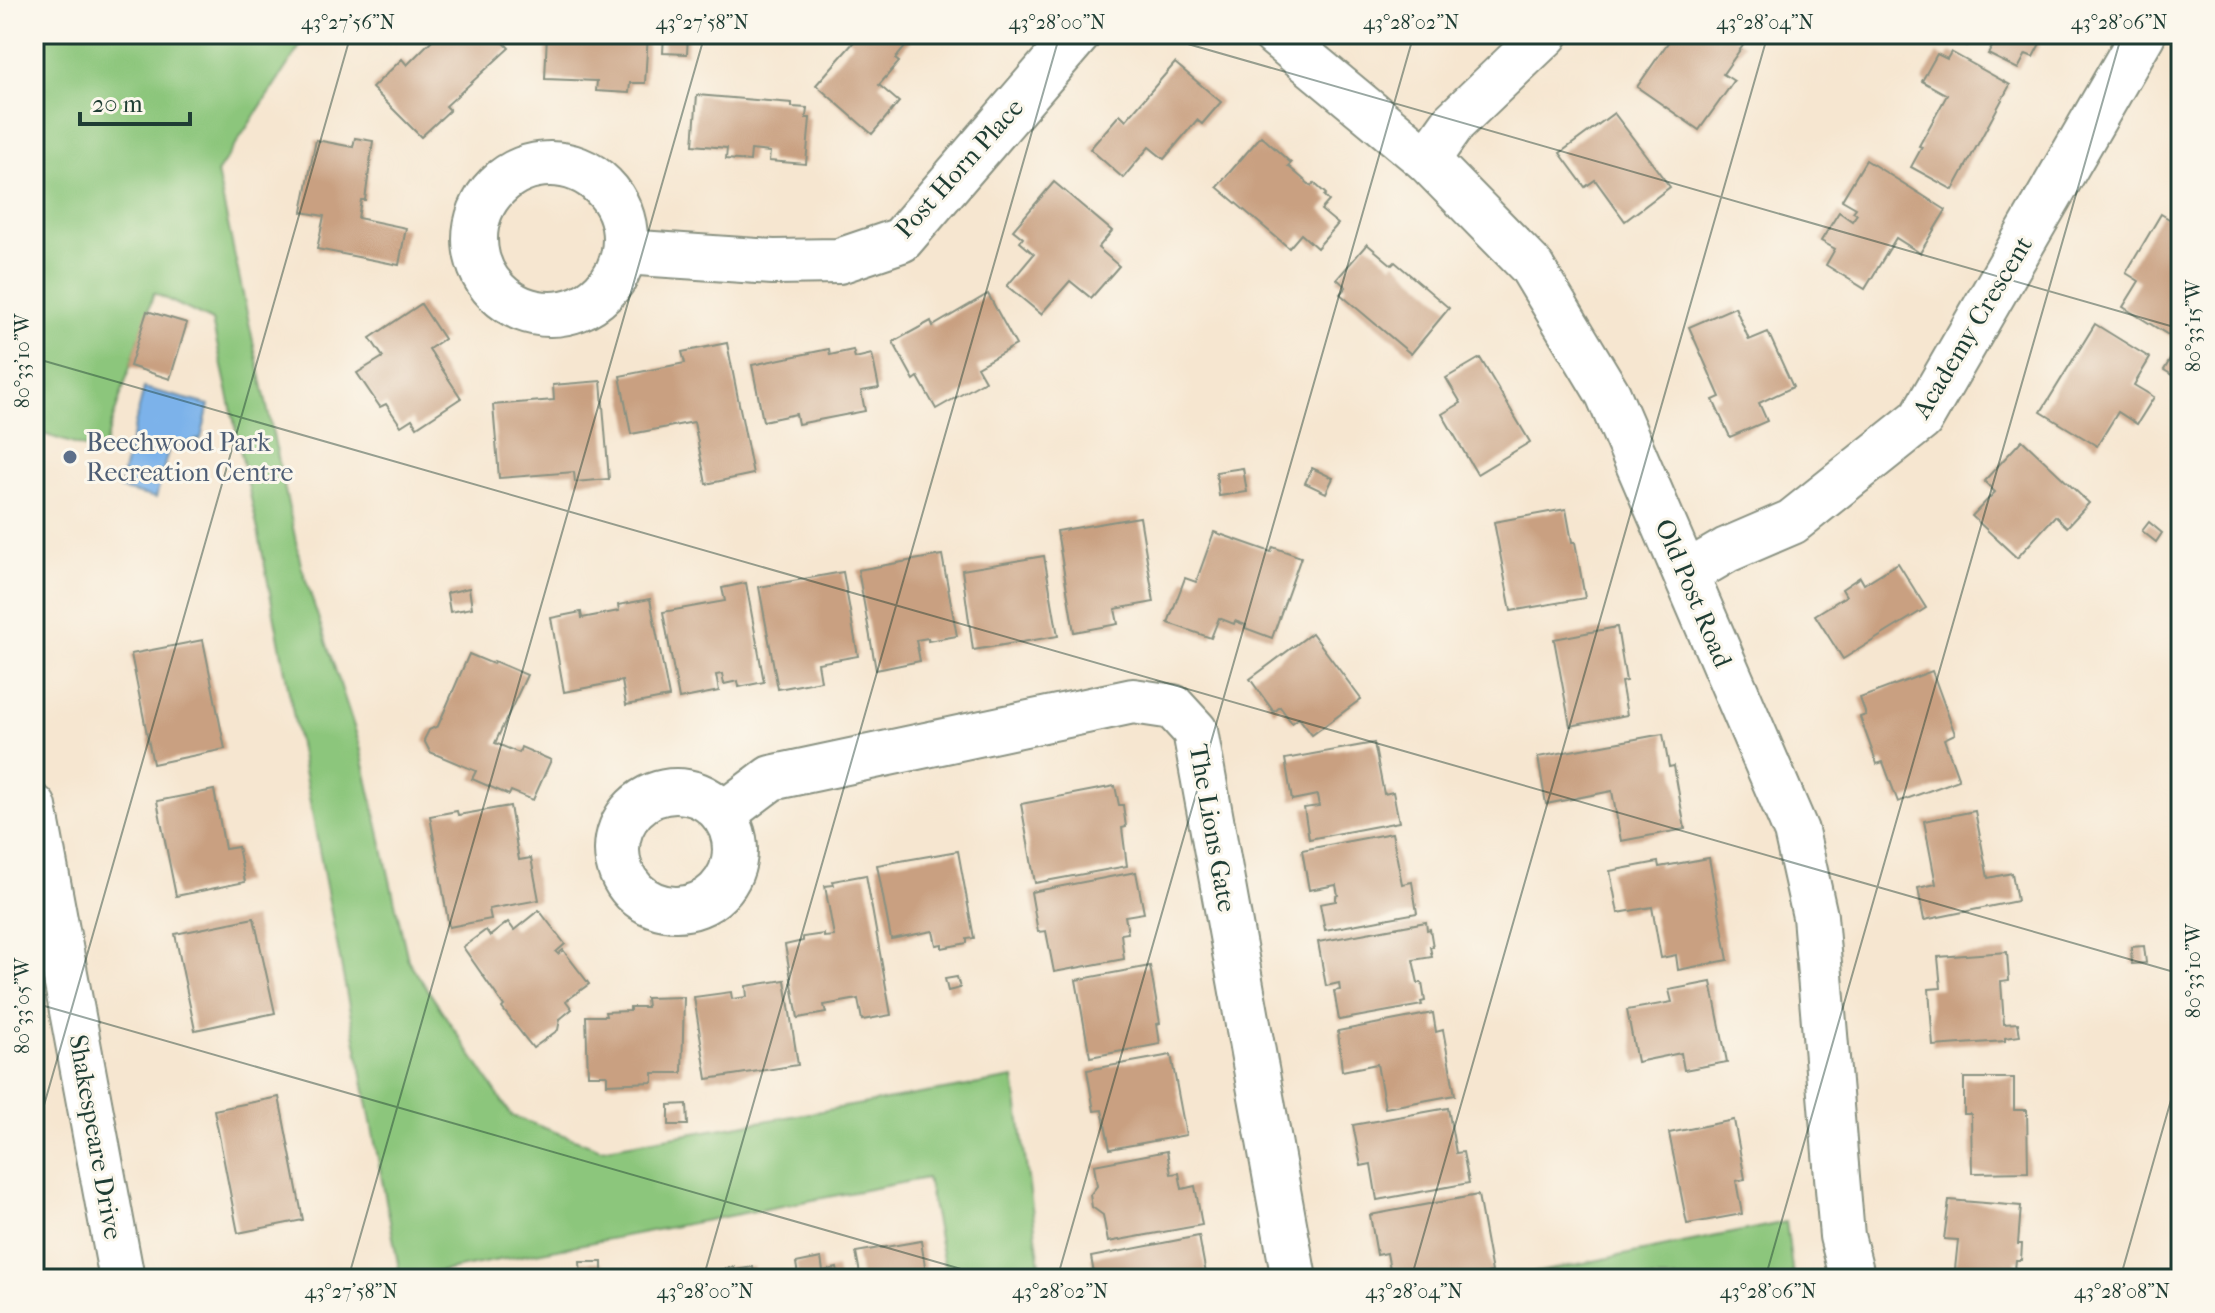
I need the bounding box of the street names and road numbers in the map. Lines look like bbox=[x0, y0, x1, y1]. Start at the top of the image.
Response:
street label: Post Horn Place bbox=[889, 92, 1030, 244]
street label: Academy Crescent bbox=[1905, 230, 2039, 425]
street label: Old Post Road bbox=[1648, 514, 1739, 673]
street label: The Lions Gate bbox=[1182, 742, 1243, 915]
street label: Shakespeare Drive bbox=[62, 1032, 129, 1242]

